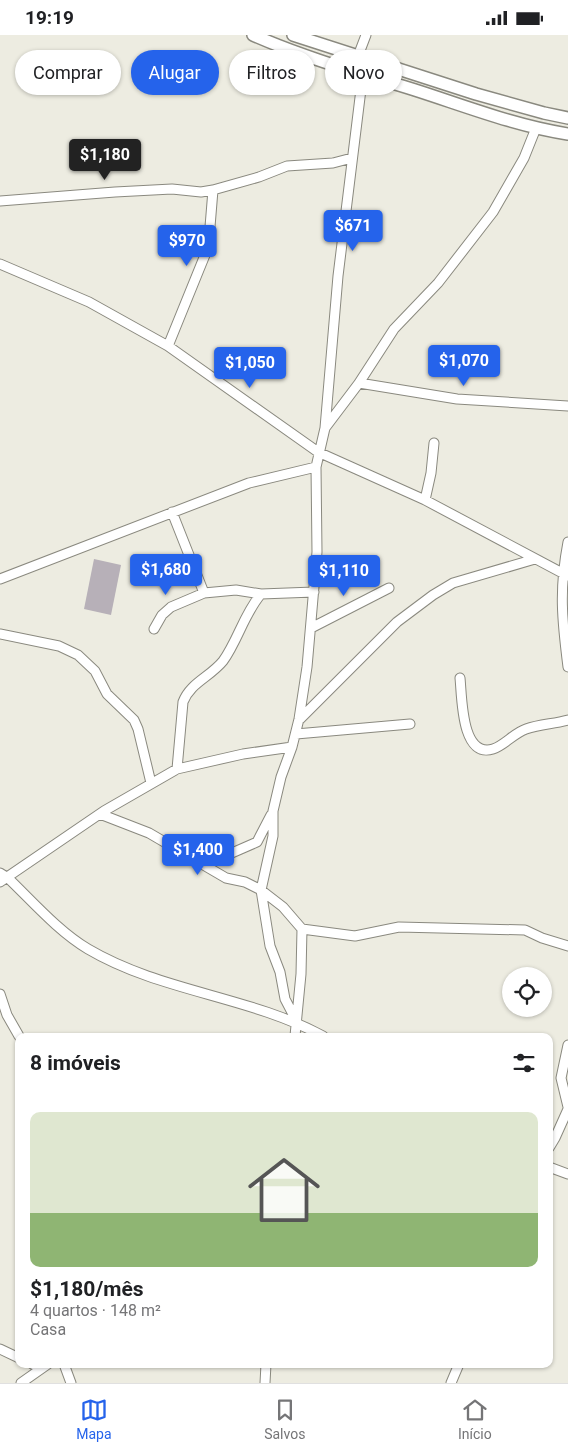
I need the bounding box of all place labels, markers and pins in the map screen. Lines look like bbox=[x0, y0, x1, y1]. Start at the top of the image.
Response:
pin: $1,180 bbox=[64, 139, 146, 181]
pin: $671 bbox=[323, 209, 383, 252]
pin: $970 bbox=[157, 225, 217, 267]
pin: $1,070 bbox=[423, 345, 505, 387]
pin: $1,050 bbox=[209, 347, 291, 389]
pin: $1,680 bbox=[125, 553, 207, 596]
pin: $1,110 bbox=[303, 555, 385, 597]
pin: $1,400 bbox=[157, 833, 239, 876]

